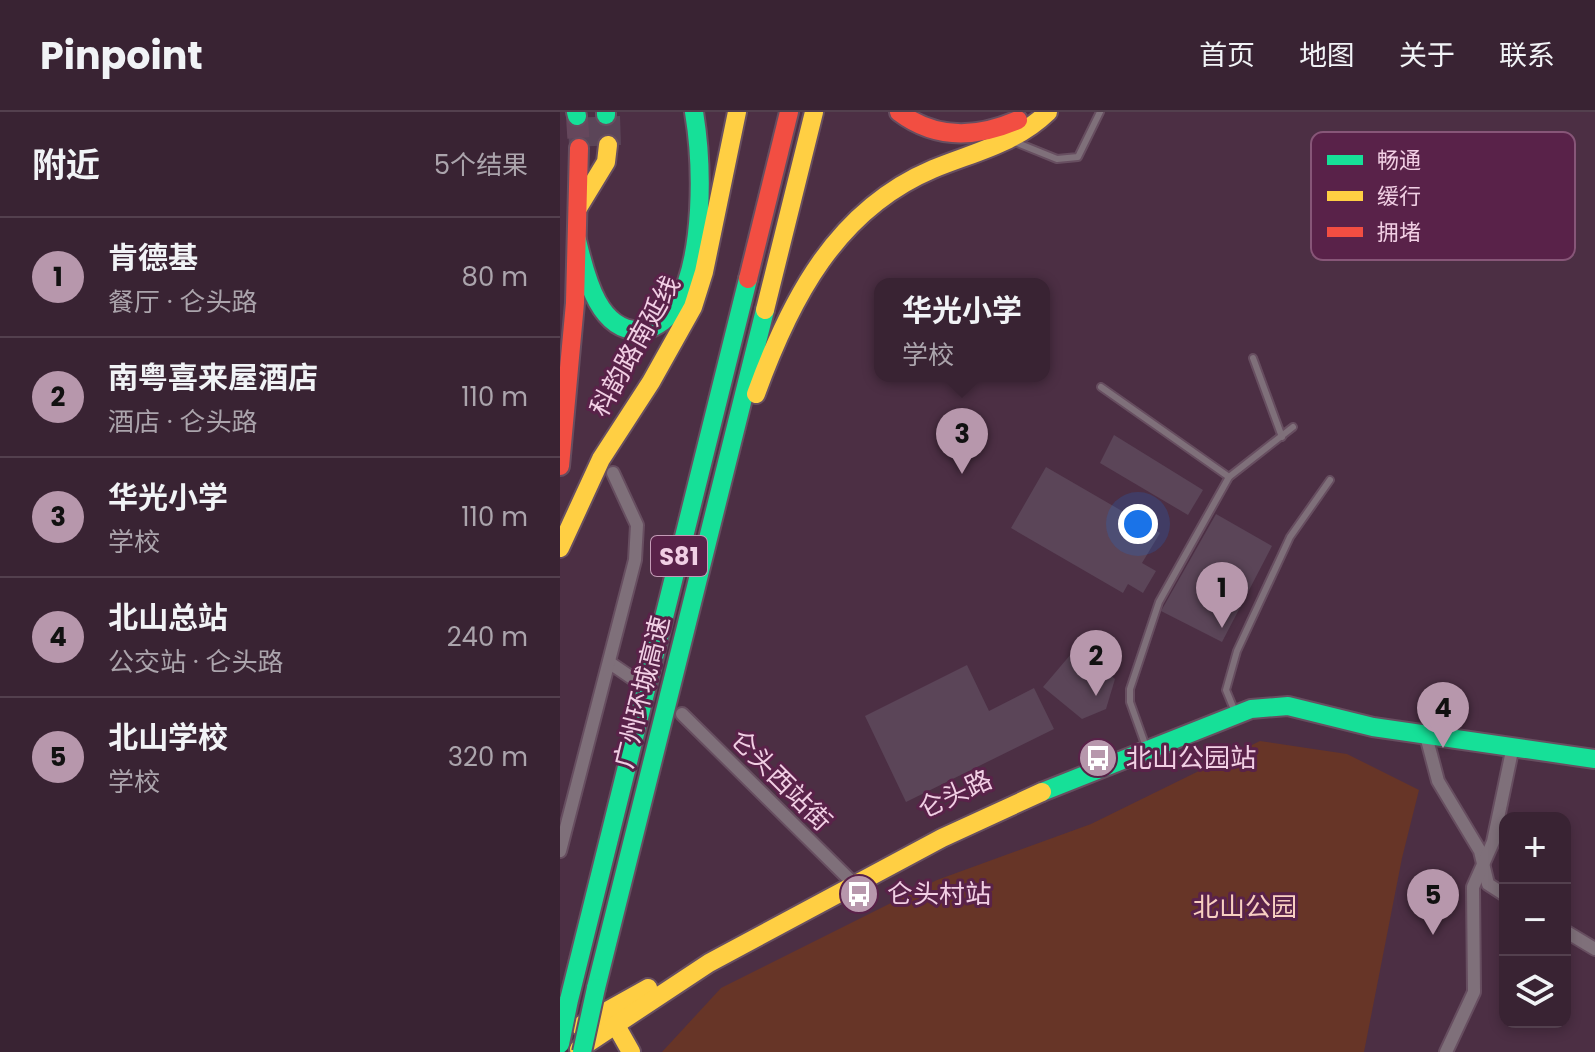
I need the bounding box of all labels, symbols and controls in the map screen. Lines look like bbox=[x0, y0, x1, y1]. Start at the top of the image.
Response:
text: Pinpoint bbox=[40, 29, 203, 82]
text: 首页 bbox=[1199, 36, 1255, 75]
text: 地图 bbox=[1299, 36, 1355, 75]
text: 关于 bbox=[1399, 36, 1455, 75]
text: 联系 bbox=[1499, 36, 1555, 75]
legend bbox=[1311, 132, 1575, 260]
text: 附近 bbox=[32, 141, 100, 189]
text: 畅通 bbox=[1377, 145, 1421, 176]
text: 5个结果 bbox=[434, 147, 528, 183]
text: 缓行 bbox=[1377, 181, 1421, 212]
text: 拥堵 bbox=[1377, 217, 1421, 248]
text: 肯德基 bbox=[108, 236, 198, 279]
text: 1 bbox=[53, 259, 63, 295]
text: 80 m bbox=[462, 259, 528, 295]
street label: 科韵路南延线 bbox=[581, 269, 689, 423]
popup bbox=[874, 278, 1050, 382]
text: 餐厅 · 仑头路 bbox=[108, 284, 257, 320]
text: 华光小学 bbox=[902, 289, 1022, 332]
text: 学校 bbox=[902, 337, 954, 373]
text: 南粤喜来屋酒店 bbox=[108, 356, 318, 399]
text: 2 bbox=[51, 379, 65, 415]
text: 110 m bbox=[461, 379, 528, 415]
text: 酒店 · 仑头路 bbox=[108, 404, 257, 440]
pin: 3 bbox=[936, 408, 988, 474]
text: 华光小学 bbox=[108, 476, 228, 519]
text: 3 bbox=[50, 499, 66, 535]
text: 110 m bbox=[461, 499, 528, 535]
your location bbox=[1118, 504, 1158, 544]
text: 学校 bbox=[108, 524, 160, 560]
road number: S81 bbox=[651, 536, 707, 576]
pin: 1 bbox=[1196, 562, 1248, 628]
text: 北山总站 bbox=[108, 596, 228, 639]
street label: 广州环城高速 bbox=[606, 612, 678, 772]
text: 4 bbox=[49, 619, 67, 655]
text: 240 m bbox=[447, 619, 528, 655]
pin: 2 bbox=[1070, 630, 1122, 696]
text: 公交站 · 仑头路 bbox=[108, 644, 283, 680]
pin: 4 bbox=[1417, 682, 1469, 748]
text: 北山学校 bbox=[108, 716, 228, 759]
street label: 仑头西站街 bbox=[722, 721, 840, 839]
bus stop icon: 北山公园站 bbox=[1077, 737, 1119, 779]
text: 5 bbox=[50, 739, 66, 775]
text: 320 m bbox=[448, 739, 528, 775]
place label: 北山公园站 bbox=[1126, 740, 1256, 776]
street label: 仑头路 bbox=[912, 761, 998, 827]
text: 学校 bbox=[108, 764, 160, 800]
map controls bbox=[1499, 812, 1571, 1028]
button: + bbox=[1499, 812, 1571, 884]
pin: 5 bbox=[1407, 869, 1459, 935]
bus stop icon: 仑头村站 bbox=[838, 873, 880, 915]
place label: 仑头村站 bbox=[887, 876, 991, 912]
button: − bbox=[1499, 884, 1571, 956]
park label: 北山公园 bbox=[1193, 889, 1297, 925]
button: layers bbox=[1499, 956, 1571, 1028]

